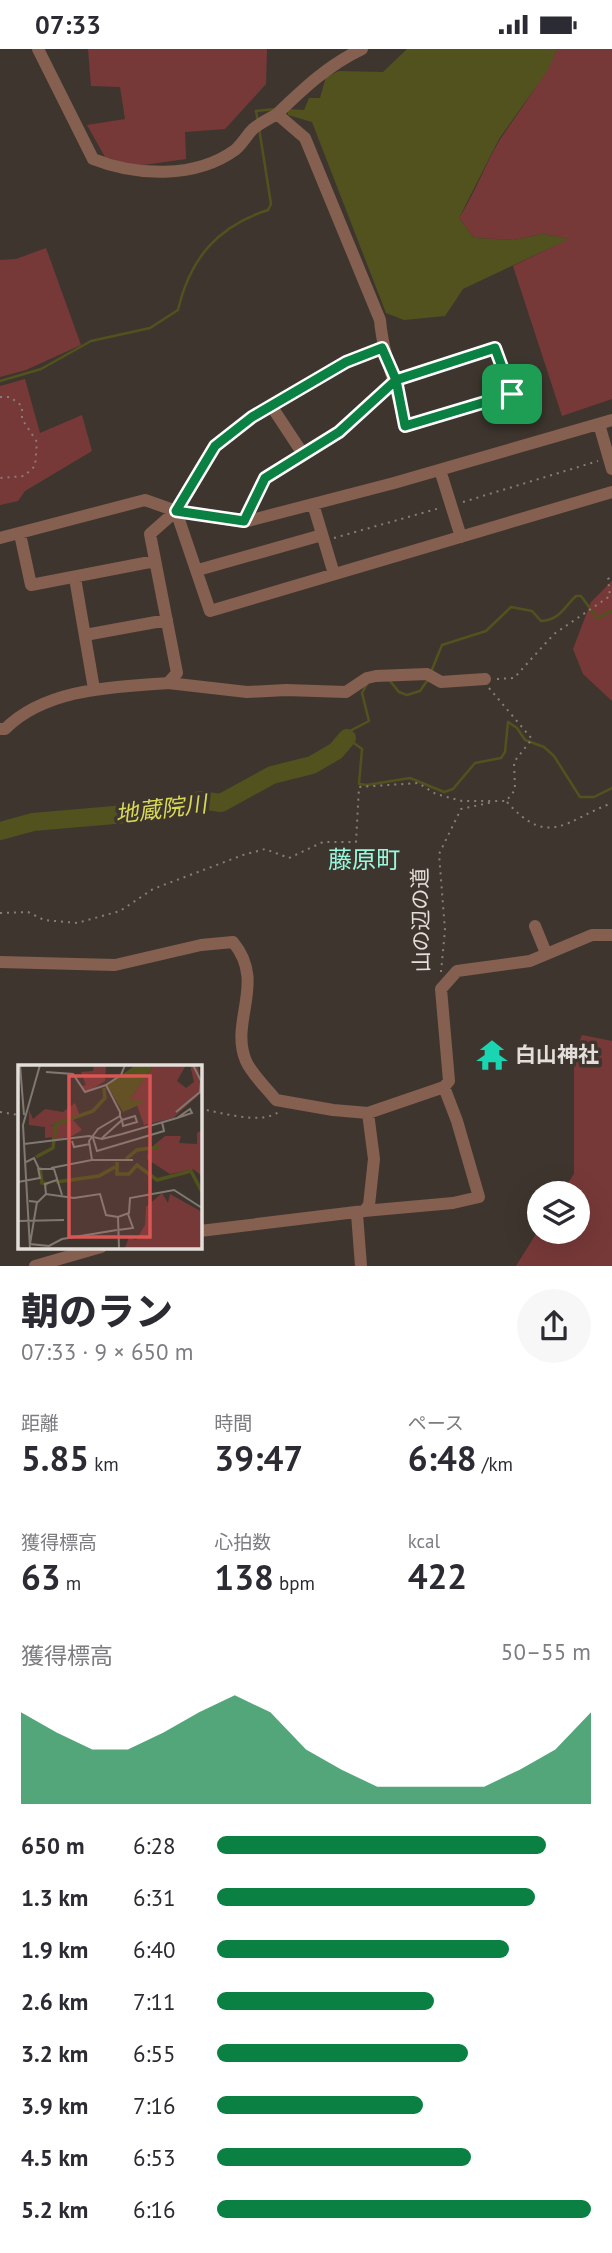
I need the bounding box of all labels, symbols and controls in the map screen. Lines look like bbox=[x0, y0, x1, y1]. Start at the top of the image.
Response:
text: 07:33 bbox=[35, 8, 101, 41]
pin bbox=[482, 364, 542, 424]
icon: arrive bbox=[493, 375, 531, 413]
water label: 地蔵院川 bbox=[114, 788, 211, 829]
district label: 藤原町 bbox=[328, 844, 400, 875]
street label: 山の辺の道 bbox=[406, 867, 435, 973]
temple icon: 白山神社 bbox=[475, 1038, 509, 1072]
place label: 白山神社 bbox=[515, 1041, 599, 1068]
inset map bbox=[18, 1065, 201, 1248]
map controls bbox=[527, 1181, 590, 1244]
button: layers bbox=[527, 1181, 590, 1244]
text: 朝のラン bbox=[21, 1286, 173, 1335]
button: share bbox=[517, 1289, 591, 1363]
text: 07:33 · 9 × 650 m bbox=[21, 1337, 193, 1366]
text: 距離 bbox=[21, 1411, 59, 1435]
text: 時間 bbox=[214, 1411, 252, 1435]
text: ペース bbox=[408, 1411, 464, 1435]
text: 5.85 bbox=[21, 1435, 89, 1481]
text: 39:47 bbox=[214, 1435, 303, 1481]
text: 6:48 bbox=[408, 1435, 477, 1481]
text: km bbox=[89, 1452, 119, 1476]
text: /km bbox=[477, 1452, 513, 1476]
text: kcal bbox=[408, 1529, 440, 1553]
text: 獲得標高 bbox=[21, 1530, 97, 1554]
text: 心拍数 bbox=[214, 1530, 271, 1554]
text: 422 bbox=[408, 1553, 467, 1599]
text: 63 bbox=[21, 1554, 61, 1600]
text: 138 bbox=[214, 1554, 274, 1600]
text: m bbox=[61, 1571, 81, 1595]
text: bpm bbox=[274, 1571, 315, 1595]
text: 50–55 m bbox=[501, 1637, 591, 1666]
text: 獲得標高 bbox=[21, 1641, 113, 1670]
text: 650 m bbox=[21, 1831, 84, 1860]
text: 6:28 bbox=[133, 1831, 176, 1860]
text: 1.3 km bbox=[21, 1883, 88, 1912]
text: 6:31 bbox=[133, 1883, 176, 1912]
text: 1.9 km bbox=[21, 1935, 88, 1964]
text: 6:40 bbox=[133, 1935, 176, 1964]
text: 2.6 km bbox=[21, 1987, 88, 2016]
text: 7:11 bbox=[133, 1987, 176, 2016]
text: 3.2 km bbox=[21, 2039, 88, 2068]
text: 6:55 bbox=[133, 2039, 176, 2068]
text: 3.9 km bbox=[21, 2091, 88, 2120]
text: 7:16 bbox=[133, 2091, 176, 2120]
text: 4.5 km bbox=[21, 2143, 88, 2172]
text: 6:53 bbox=[133, 2143, 176, 2172]
text: 5.2 km bbox=[21, 2195, 88, 2224]
text: 6:16 bbox=[133, 2195, 176, 2224]

